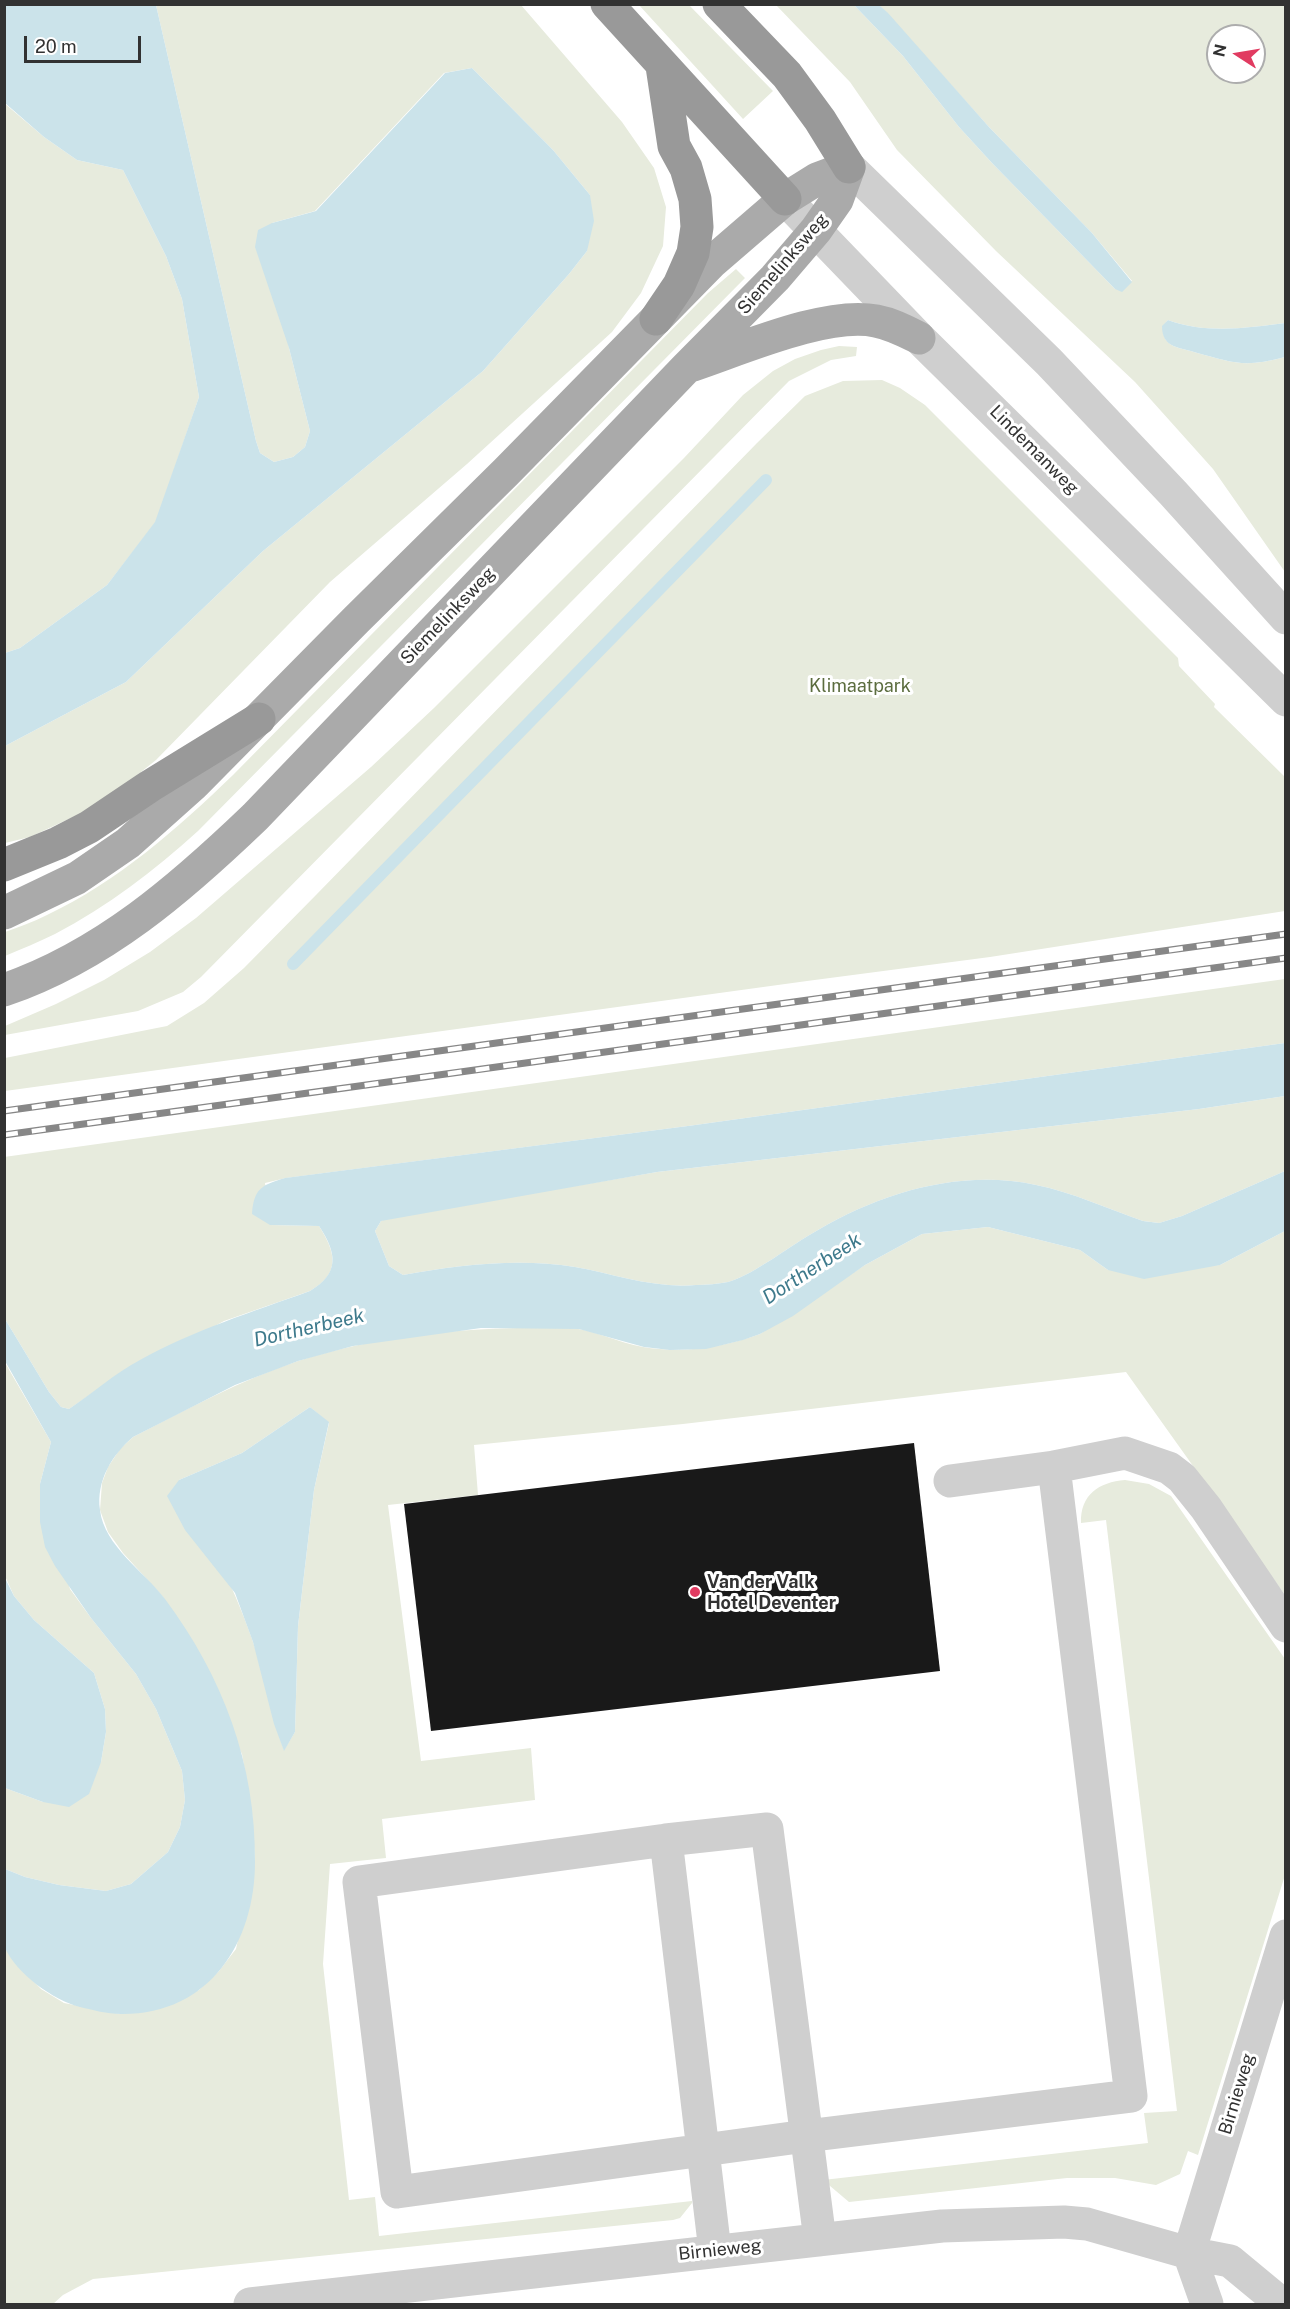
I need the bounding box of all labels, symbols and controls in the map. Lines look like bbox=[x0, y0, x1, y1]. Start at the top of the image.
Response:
scale bar bbox=[27, 24, 144, 62]
north arrow bbox=[1206, 24, 1266, 84]
text: 20 m bbox=[35, 36, 77, 57]
text: N bbox=[1209, 42, 1230, 59]
street label: Siemelinksweg bbox=[733, 209, 833, 319]
street label: Lindemanweg bbox=[985, 401, 1083, 499]
street label: Siemelinksweg bbox=[396, 563, 500, 669]
park label: Klimaatpark bbox=[809, 675, 911, 697]
water label: Dortherbeek bbox=[758, 1228, 866, 1310]
water label: Dortherbeek bbox=[251, 1304, 367, 1352]
place label: Van der Valk Hotel Deventer bbox=[707, 1571, 836, 1614]
marker: Van der Valk Hotel Deventer bbox=[688, 1585, 702, 1599]
street label: Birnieweg bbox=[1214, 2051, 1260, 2137]
street label: Birnieweg bbox=[677, 2235, 763, 2265]

